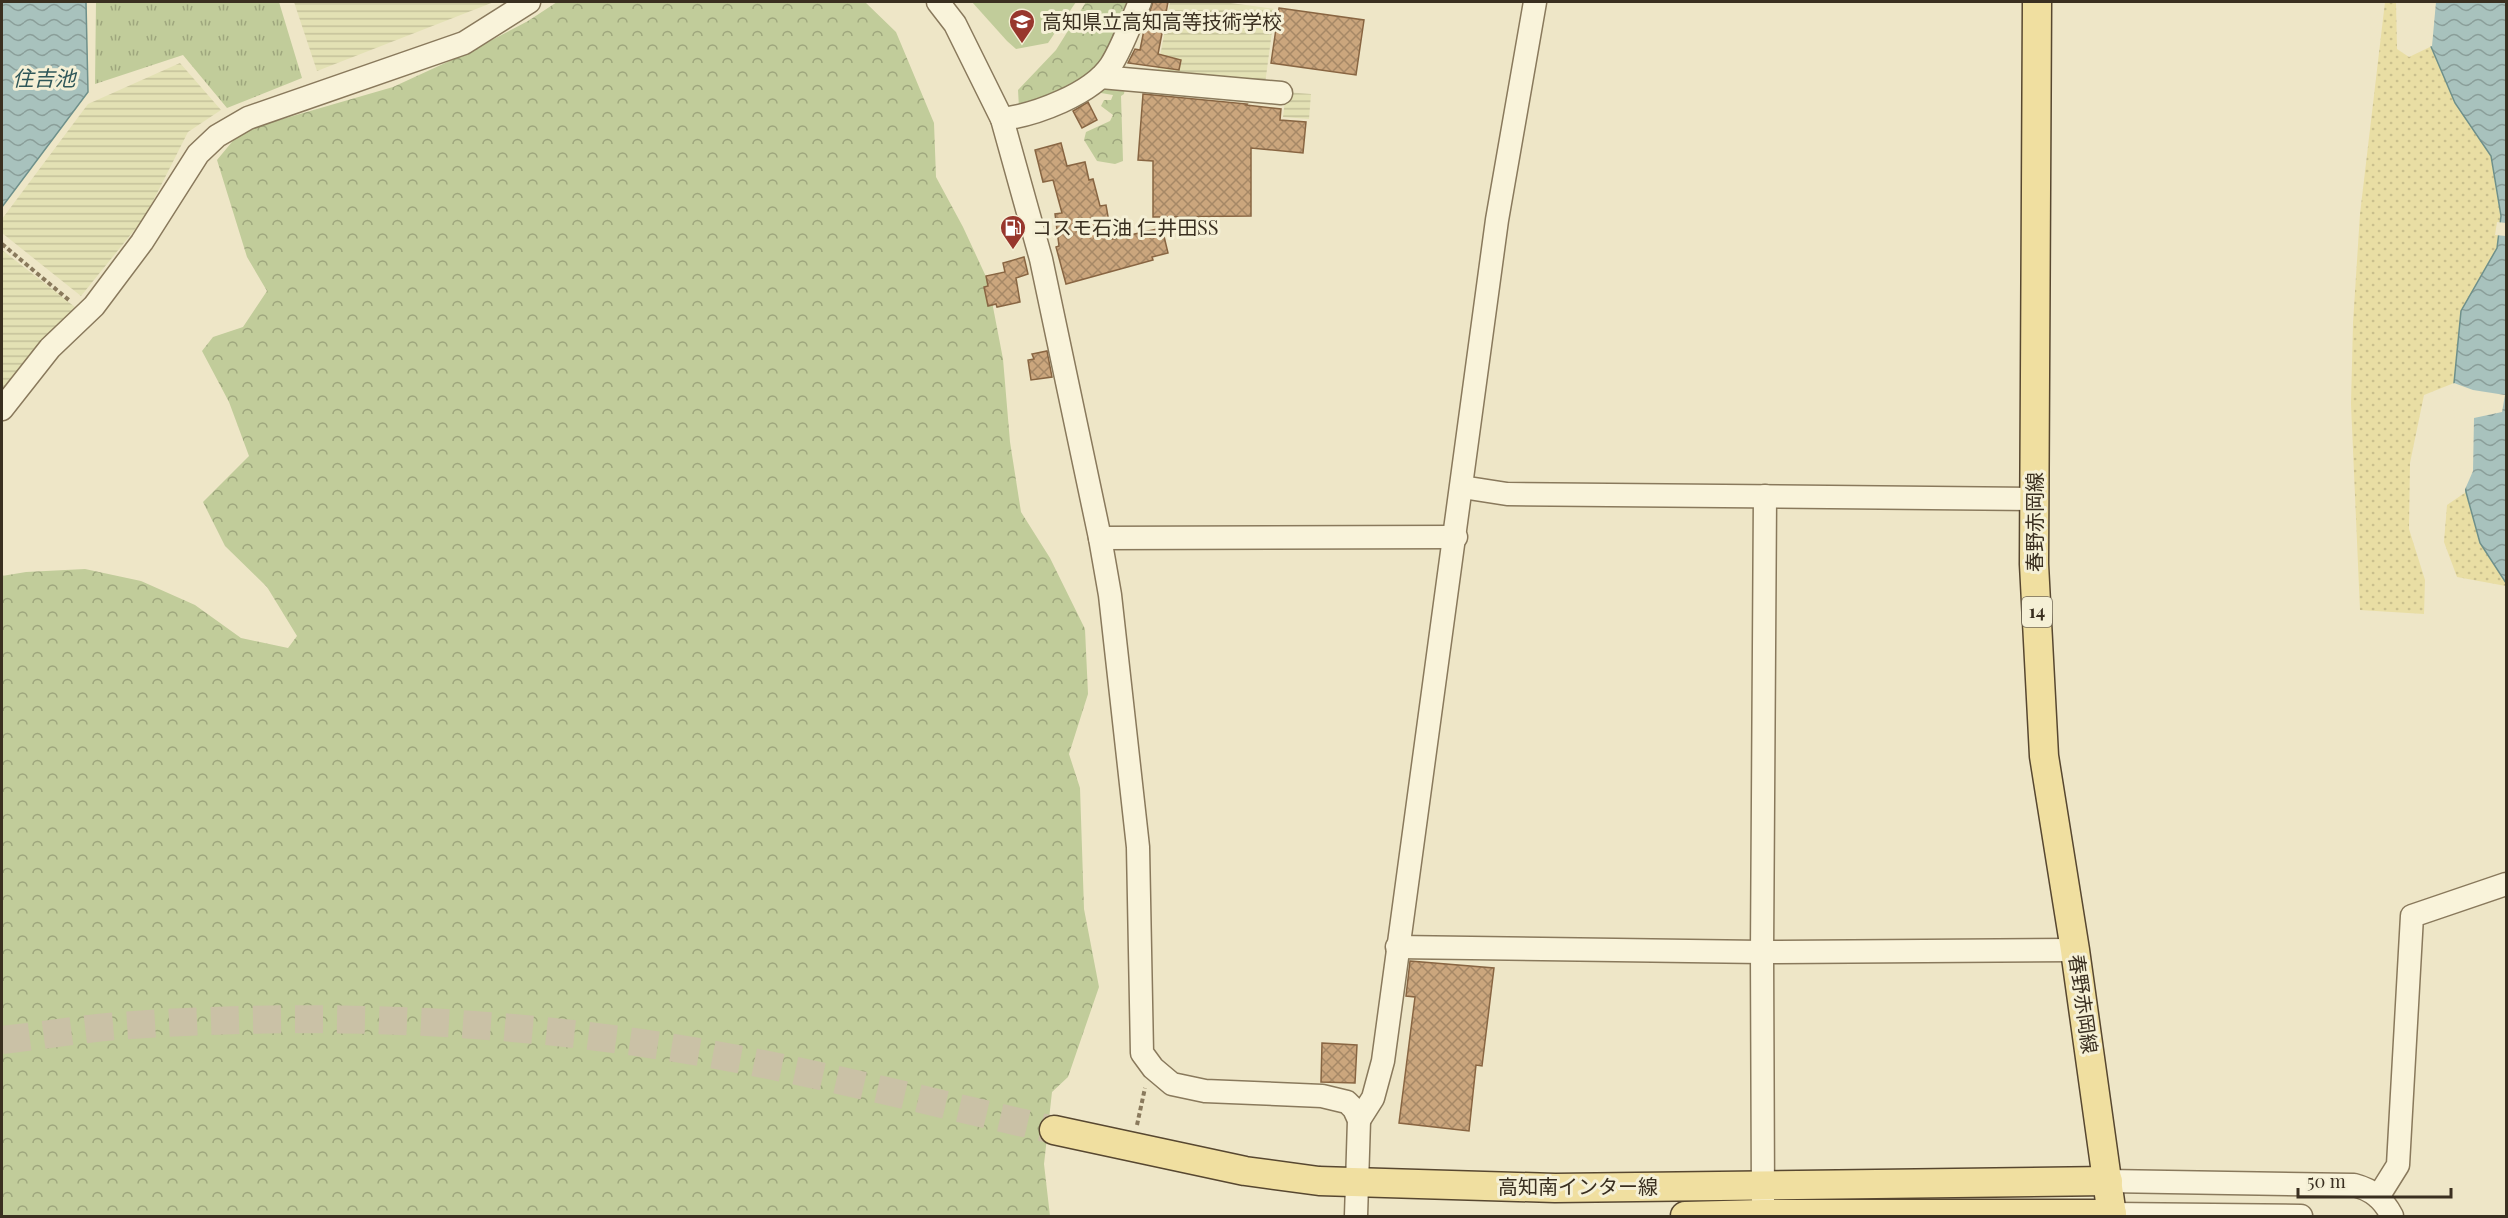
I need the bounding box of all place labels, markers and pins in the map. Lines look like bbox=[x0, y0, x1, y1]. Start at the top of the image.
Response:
school or university icon: 高知県立高知高等技術学校 bbox=[1007, 7, 1037, 45]
place label: 高知県立高知高等技術学校 bbox=[1042, 7, 1282, 34]
fuel station icon: コスモ石油 仁井田SS bbox=[998, 213, 1028, 251]
place label: コスモ石油 仁井田SS bbox=[1032, 213, 1219, 240]

